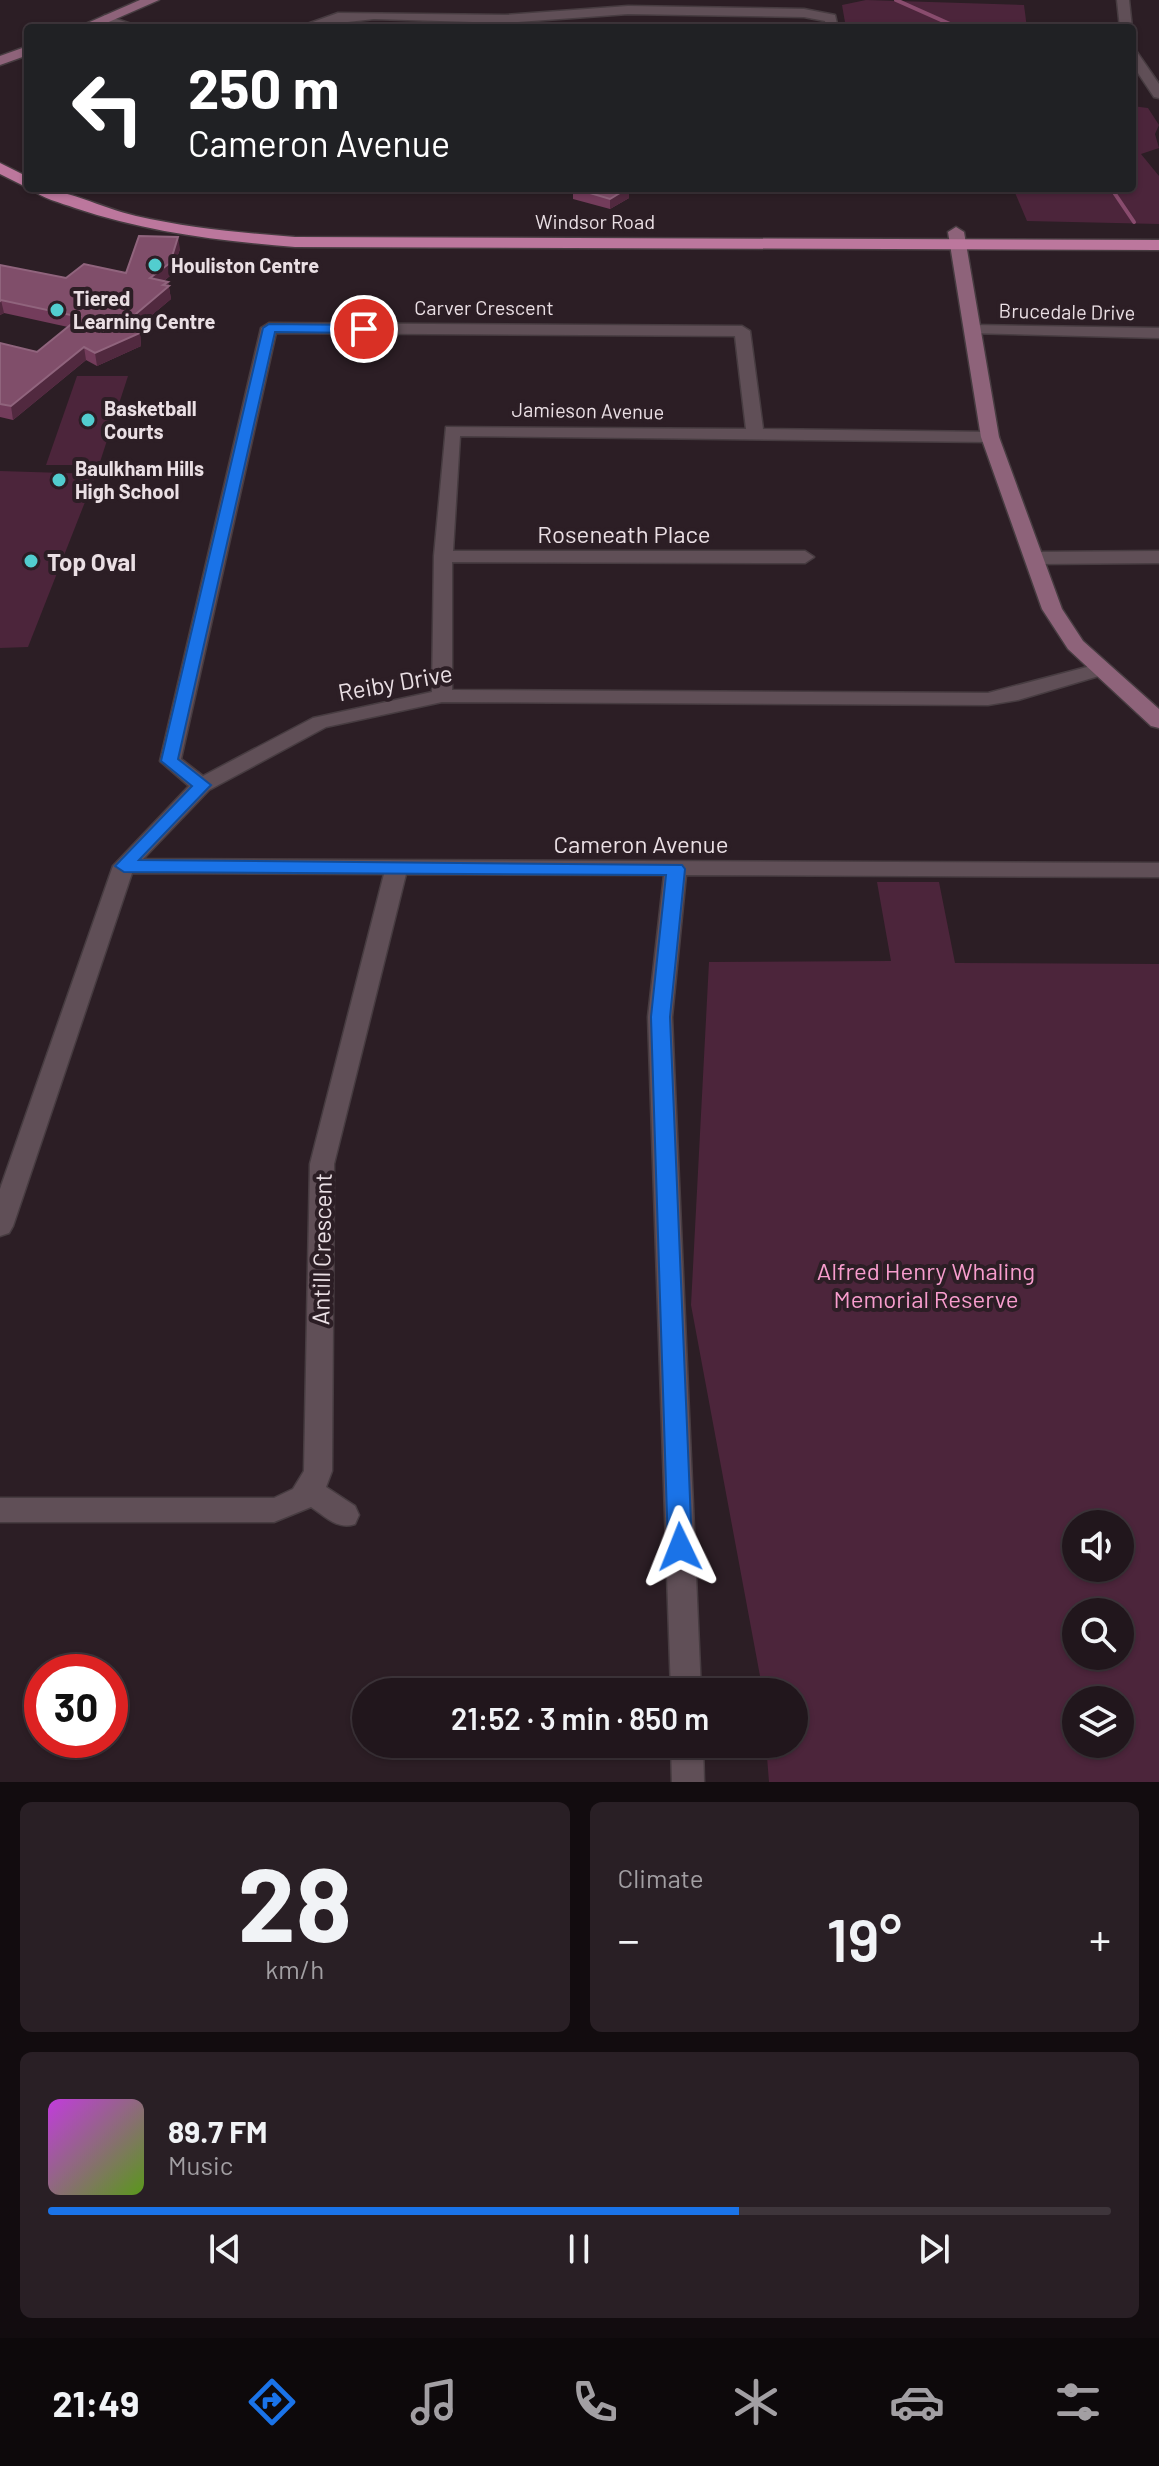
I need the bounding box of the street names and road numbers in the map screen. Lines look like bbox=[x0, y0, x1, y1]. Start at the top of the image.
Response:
street label: Windsor Road bbox=[535, 209, 655, 233]
street label: Carver Crescent bbox=[414, 295, 554, 319]
street label: Brucedale Drive bbox=[999, 298, 1135, 324]
street label: Jamieson Avenue bbox=[511, 397, 665, 423]
street label: Roseneath Place bbox=[537, 519, 711, 548]
street label: Reiby Drive bbox=[335, 658, 455, 706]
street label: Cameron Avenue bbox=[554, 829, 728, 858]
street label: Antill Crescent bbox=[305, 1173, 337, 1325]

